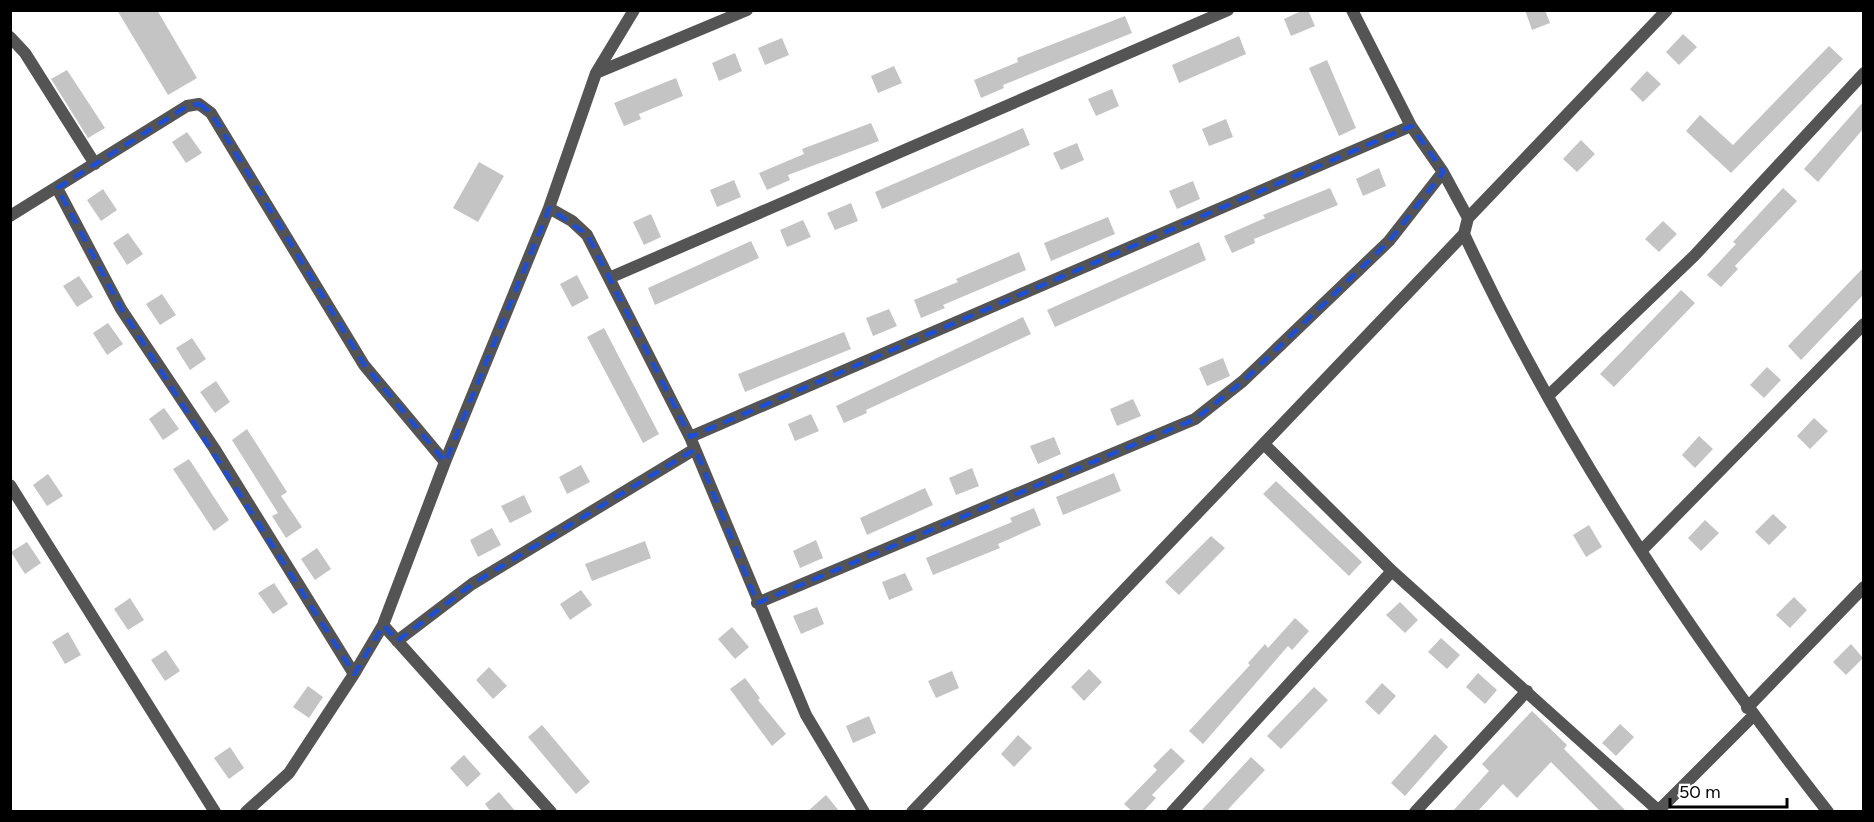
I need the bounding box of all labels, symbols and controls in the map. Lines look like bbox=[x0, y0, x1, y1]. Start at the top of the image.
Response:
scale bar bbox=[1670, 771, 1787, 809]
text: 50 m bbox=[1679, 781, 1721, 803]

